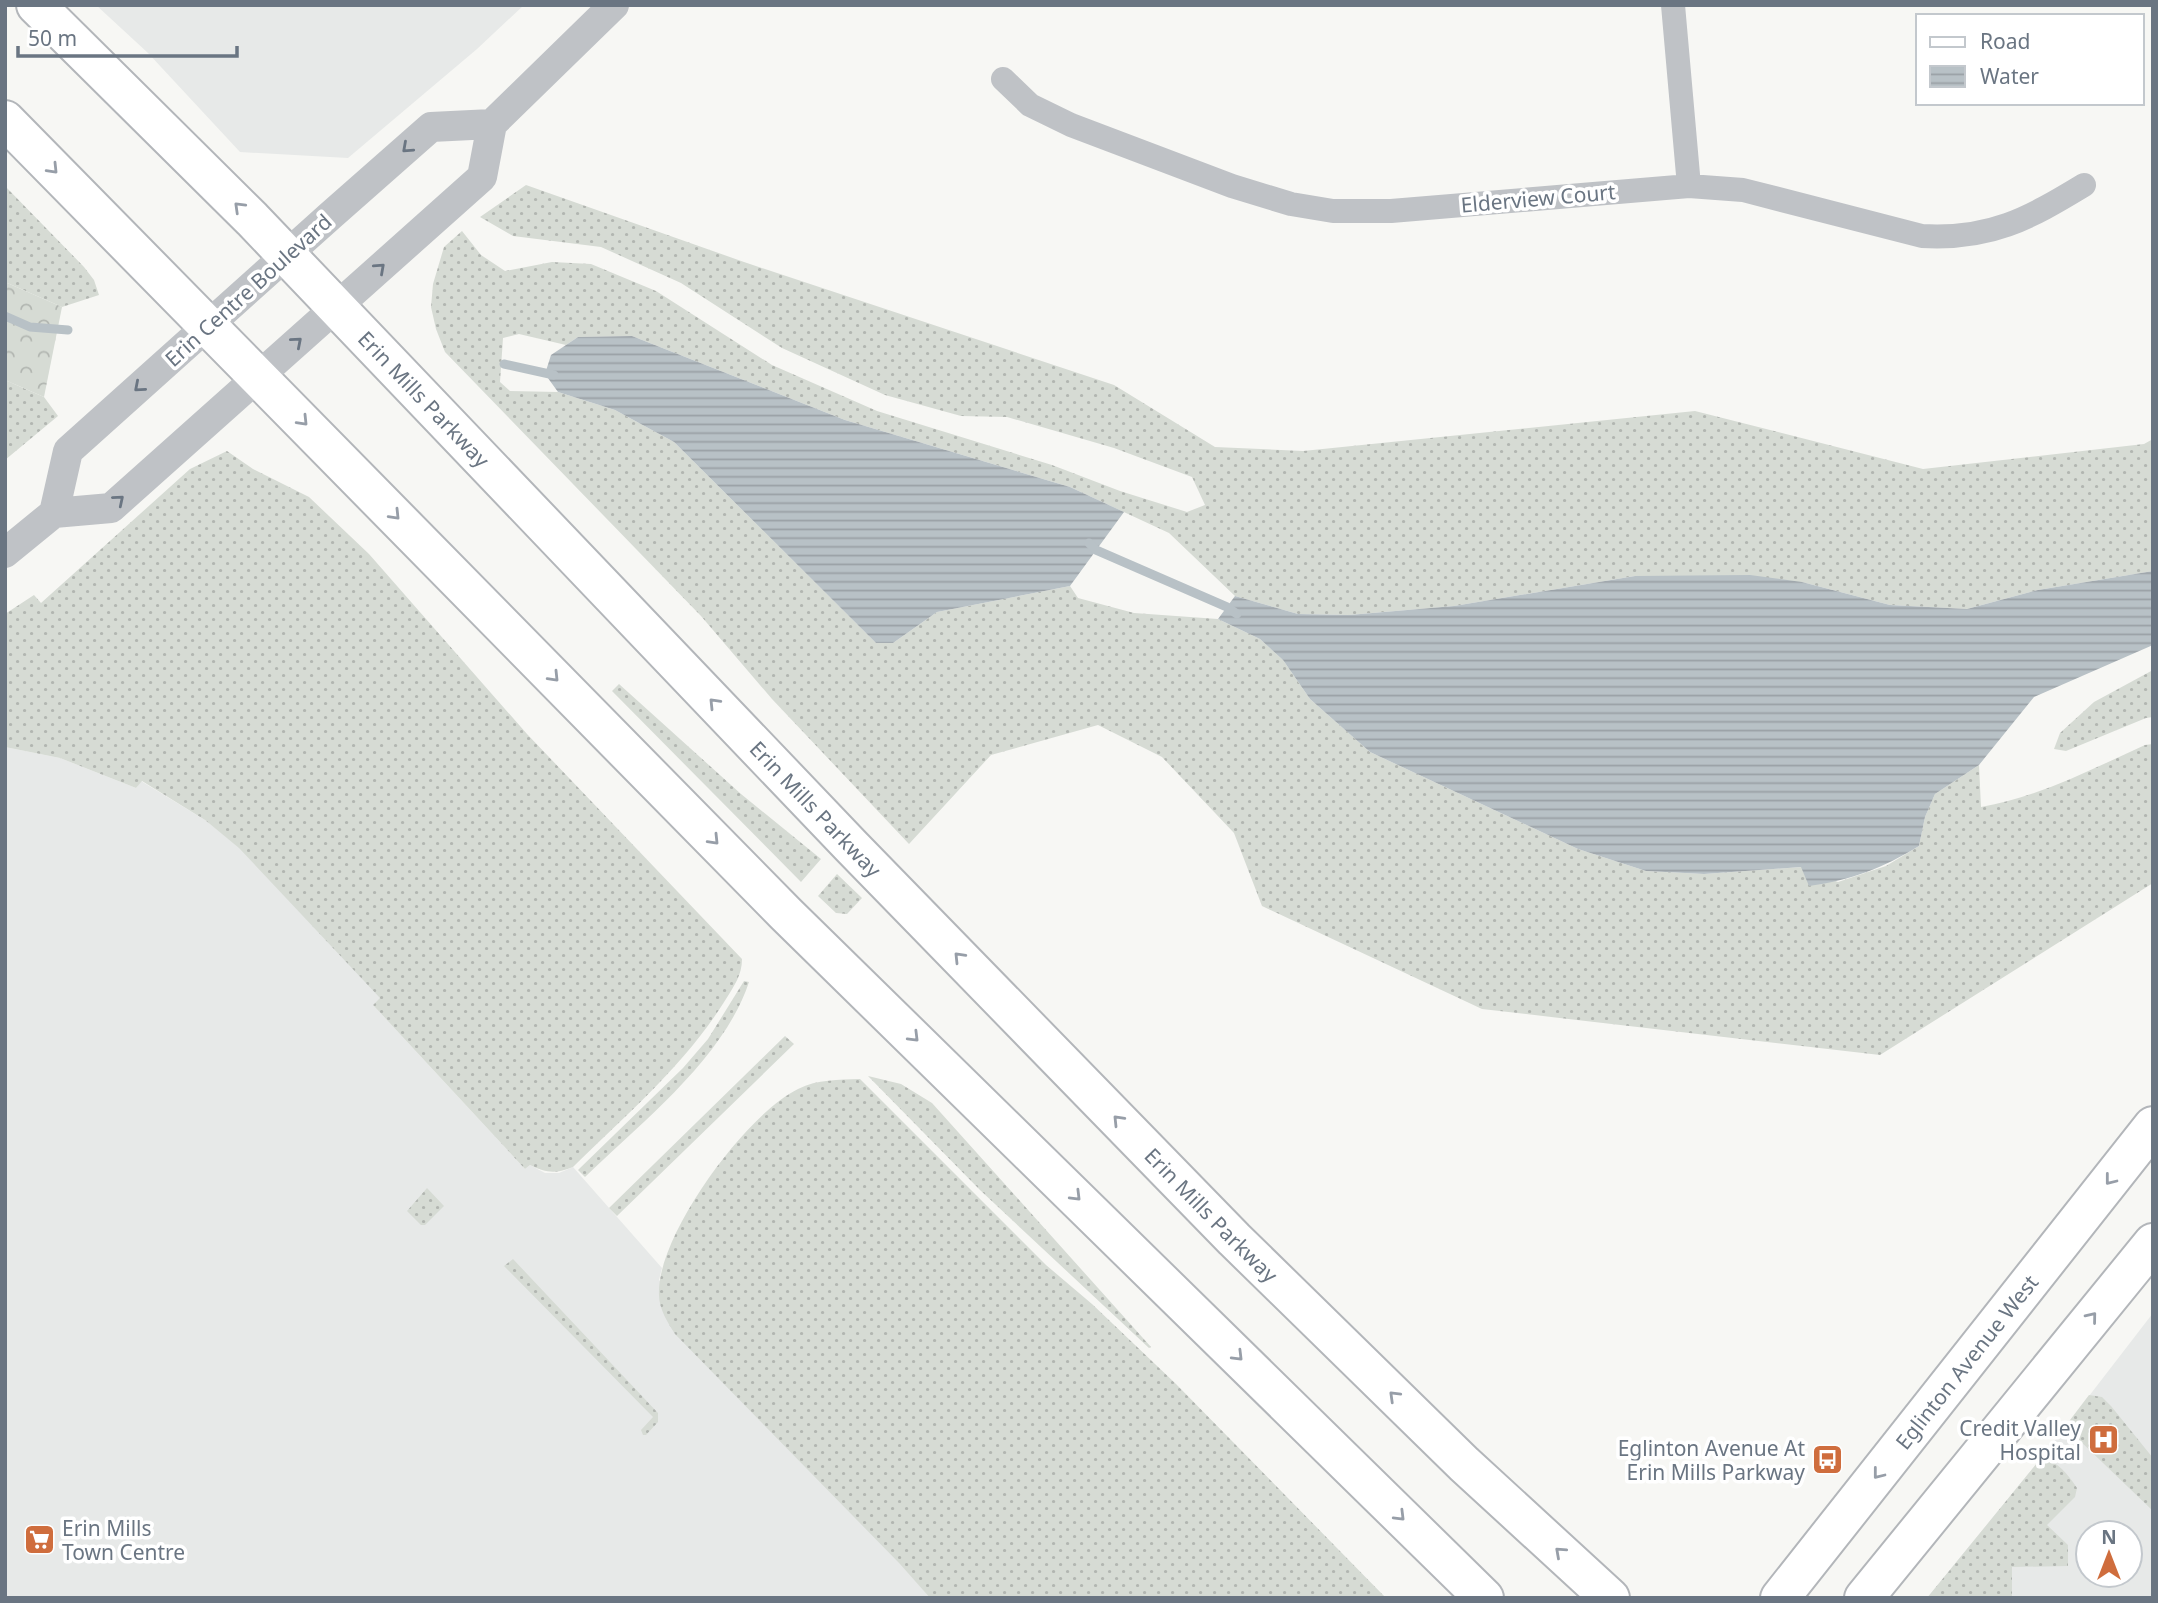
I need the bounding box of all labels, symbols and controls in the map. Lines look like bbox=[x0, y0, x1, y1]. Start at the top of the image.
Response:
scale bar bbox=[18, 14, 236, 58]
legend bbox=[1916, 14, 2144, 105]
text: 50 m bbox=[28, 24, 77, 52]
text: Road bbox=[1980, 27, 2030, 55]
text: Water bbox=[1980, 62, 2039, 90]
one-way arrow bbox=[402, 140, 415, 152]
one-way arrow bbox=[45, 161, 57, 173]
street label: Elderview Court bbox=[1459, 177, 1617, 219]
one-way arrow bbox=[234, 202, 247, 215]
street label: Erin Centre Boulevard bbox=[159, 208, 337, 372]
one-way arrow bbox=[372, 264, 385, 276]
street label: Erin Mills Parkway bbox=[352, 325, 496, 473]
one-way arrow bbox=[289, 338, 302, 350]
one-way arrow bbox=[134, 379, 147, 391]
one-way arrow bbox=[295, 413, 307, 425]
one-way arrow bbox=[110, 496, 123, 508]
one-way arrow bbox=[387, 506, 400, 519]
one-way arrow bbox=[546, 669, 559, 682]
one-way arrow bbox=[710, 698, 723, 711]
street label: Erin Mills Parkway bbox=[744, 735, 888, 883]
one-way arrow bbox=[705, 831, 718, 844]
one-way arrow bbox=[955, 952, 968, 965]
one-way arrow bbox=[906, 1028, 919, 1041]
one-way arrow bbox=[1114, 1115, 1127, 1128]
street label: Erin Mills Parkway bbox=[1139, 1142, 1284, 1289]
one-way arrow bbox=[2106, 1172, 2119, 1184]
one-way arrow bbox=[1068, 1188, 1081, 1201]
street label: Eglinton Avenue West bbox=[1889, 1268, 2045, 1455]
one-way arrow bbox=[2084, 1312, 2097, 1324]
one-way arrow bbox=[1230, 1348, 1243, 1361]
one-way arrow bbox=[1389, 1391, 1402, 1404]
place label: Credit Valley Hospital bbox=[1959, 1414, 2081, 1466]
hospital icon: Credit Valley Hospital bbox=[2087, 1423, 2121, 1457]
place label: Eglinton Avenue At Erin Mills Parkway bbox=[1618, 1434, 1805, 1486]
bus stop icon: Eglinton Avenue At Erin Mills Parkway bbox=[1811, 1443, 1845, 1477]
one-way arrow bbox=[1874, 1466, 1887, 1478]
one-way arrow bbox=[1392, 1507, 1405, 1520]
place label: Erin Mills Town Centre bbox=[62, 1514, 185, 1566]
north arrow bbox=[2074, 1519, 2144, 1589]
supermarket icon: Erin Mills Town Centre bbox=[22, 1523, 56, 1557]
text: N bbox=[2101, 1524, 2117, 1550]
one-way arrow bbox=[1555, 1548, 1568, 1560]

